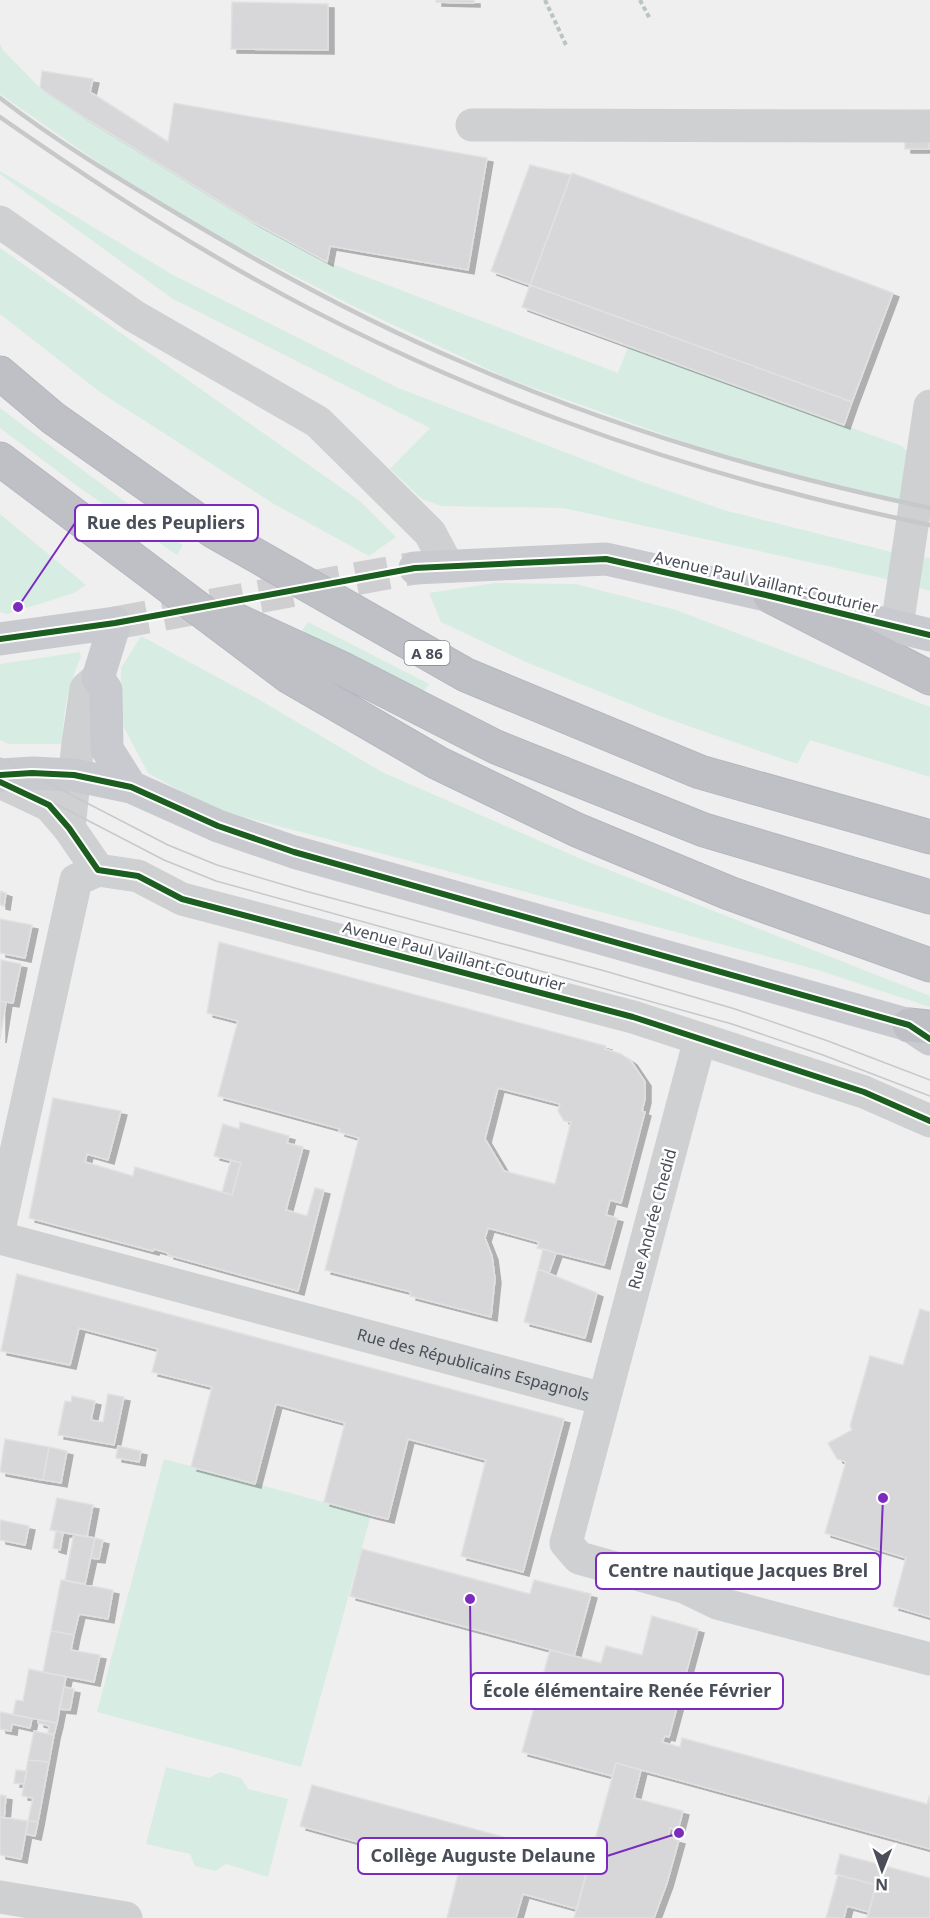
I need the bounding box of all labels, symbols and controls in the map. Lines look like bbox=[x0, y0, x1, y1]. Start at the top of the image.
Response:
callout: Rue des Peupliers bbox=[75, 505, 258, 541]
text: Rue des Peupliers bbox=[87, 510, 245, 534]
street label: Avenue Paul Vaillant-Couturier bbox=[652, 545, 881, 619]
road number: A 86 bbox=[404, 641, 450, 665]
street label: Avenue Paul Vaillant-Couturier bbox=[340, 916, 568, 996]
street label: Rue Andrée Chedid bbox=[623, 1146, 681, 1292]
street label: Rue des Républicains Espagnols bbox=[355, 1323, 592, 1406]
callout: Centre nautique Jacques Brel bbox=[596, 1553, 880, 1589]
text: Centre nautique Jacques Brel bbox=[608, 1558, 868, 1582]
callout: École élémentaire Renée Février bbox=[471, 1673, 783, 1709]
text: École élémentaire Renée Février bbox=[483, 1678, 771, 1702]
callout: Collège Auguste Delaune bbox=[358, 1838, 607, 1874]
north arrow bbox=[852, 1840, 912, 1900]
text: Collège Auguste Delaune bbox=[371, 1843, 595, 1867]
text: N bbox=[875, 1874, 888, 1896]

